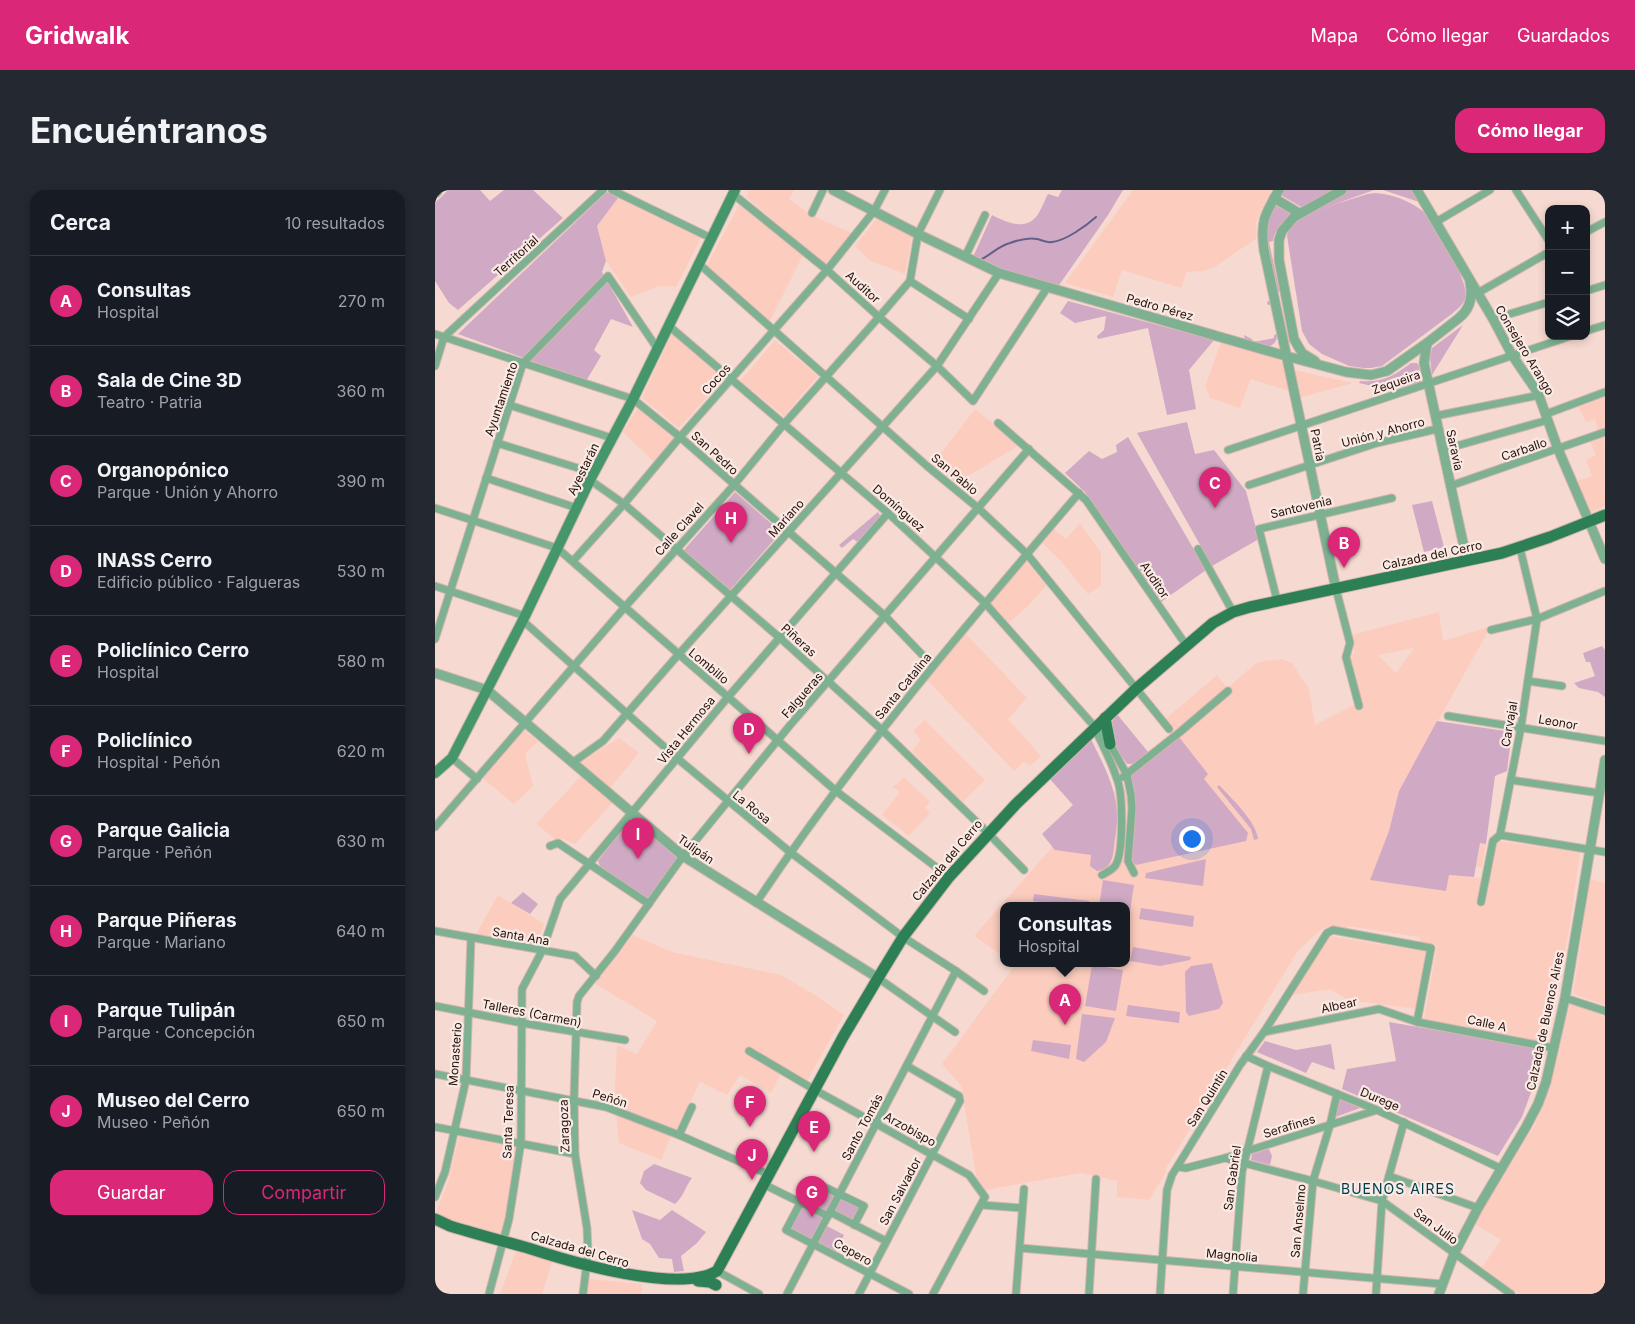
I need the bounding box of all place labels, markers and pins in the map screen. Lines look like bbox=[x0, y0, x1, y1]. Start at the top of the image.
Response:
pin: C bbox=[1199, 467, 1231, 508]
pin: H bbox=[715, 502, 747, 543]
pin: B bbox=[1328, 527, 1360, 568]
pin: D bbox=[733, 713, 765, 754]
pin: I bbox=[622, 818, 654, 859]
pin: A bbox=[1049, 984, 1081, 1025]
pin: F bbox=[734, 1086, 766, 1127]
pin: E bbox=[798, 1111, 830, 1152]
pin: J bbox=[736, 1139, 768, 1180]
pin: G bbox=[796, 1176, 828, 1217]

